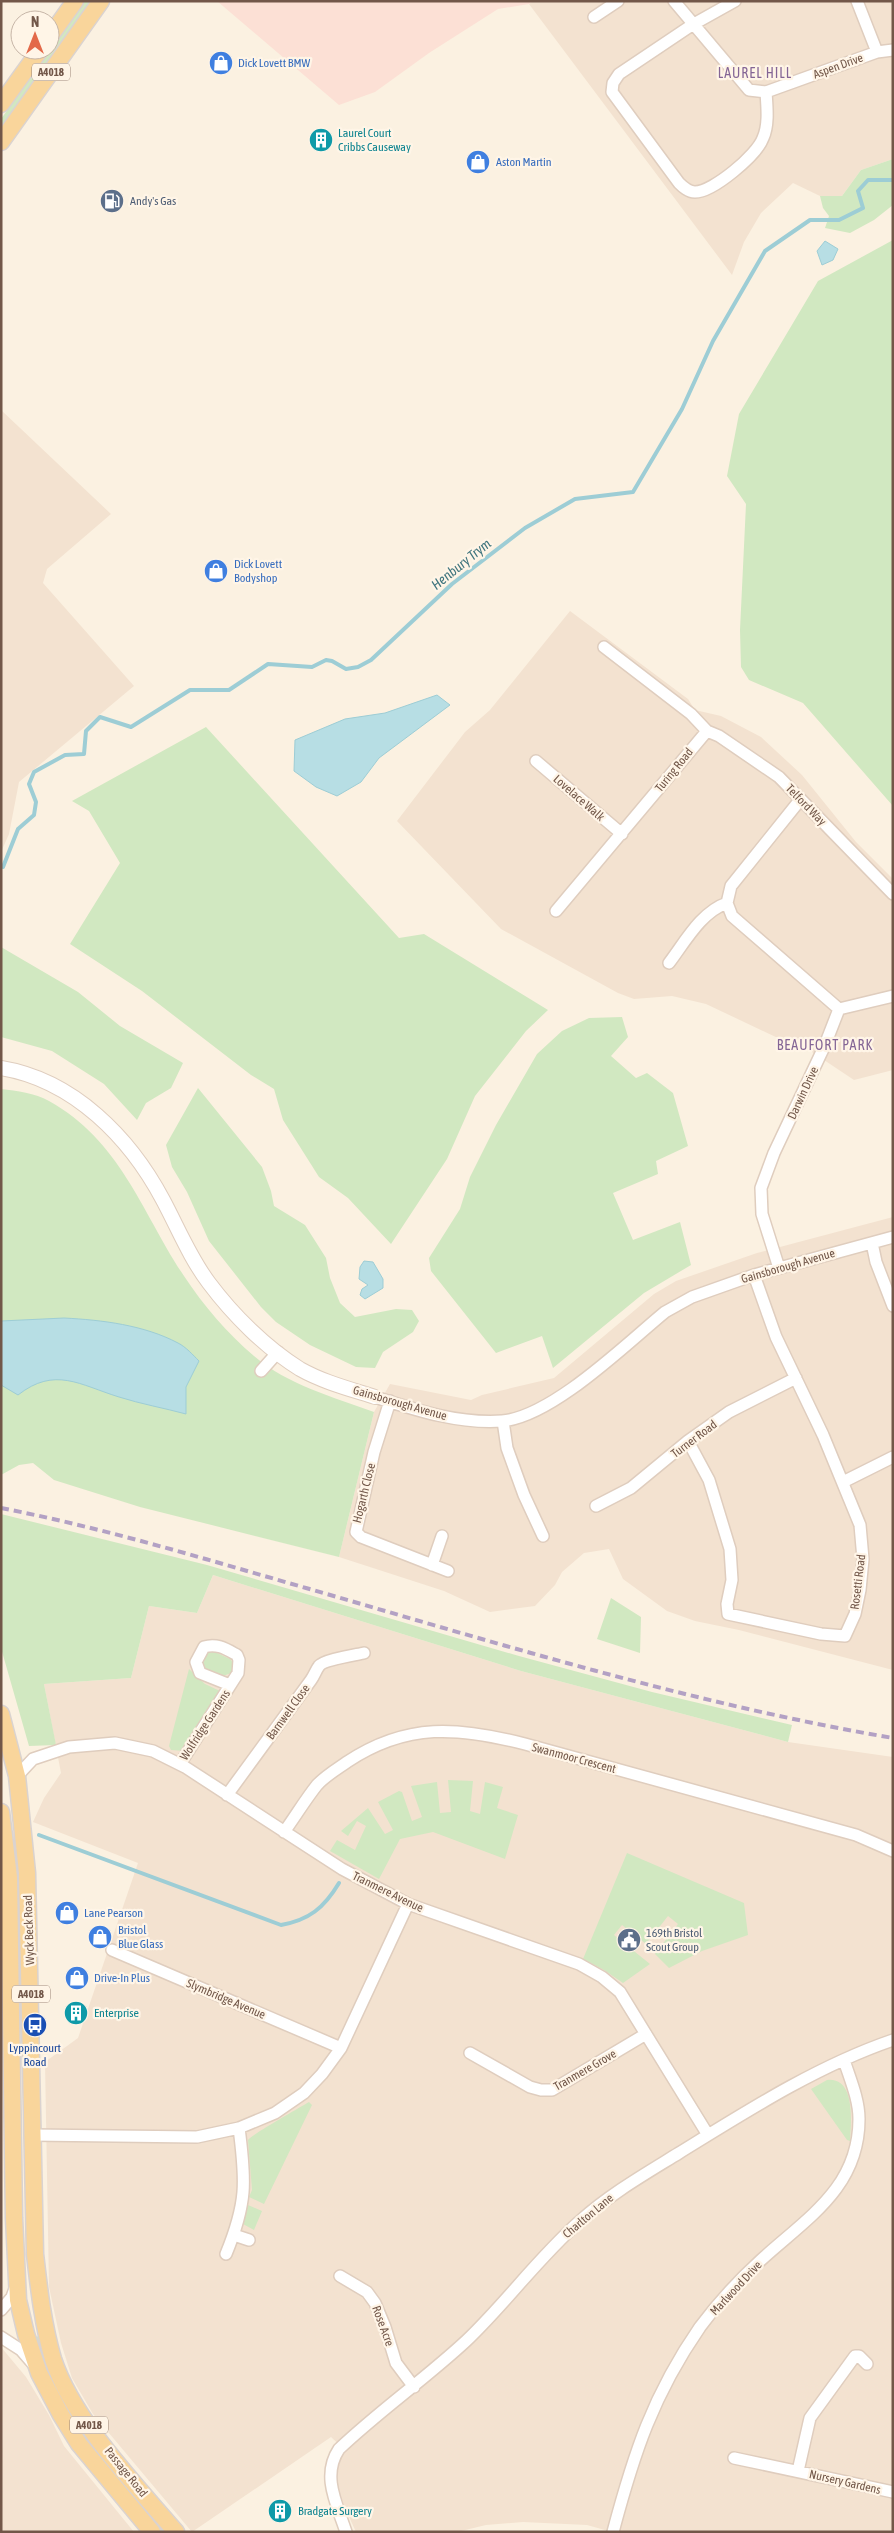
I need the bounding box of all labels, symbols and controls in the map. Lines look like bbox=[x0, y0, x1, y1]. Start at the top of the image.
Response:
north arrow bbox=[10, 10, 60, 60]
text: N bbox=[31, 14, 39, 30]
shop icon: Dick Lovett BMW bbox=[208, 50, 234, 76]
street label: Aspen Drive bbox=[811, 51, 865, 81]
place label: Dick Lovett BMW bbox=[238, 56, 311, 70]
road number: A4018 bbox=[32, 64, 70, 80]
district label: LAUREL HILL bbox=[718, 65, 792, 81]
place label: Laurel Court Cribbs Causeway bbox=[338, 126, 411, 154]
building icon: Laurel Court Cribbs Causeway bbox=[308, 127, 334, 153]
shop icon: Aston Martin bbox=[465, 149, 491, 175]
place label: Aston Martin bbox=[496, 155, 552, 169]
fuel station icon: Andy's Gas bbox=[99, 188, 125, 214]
place label: Andy's Gas bbox=[130, 194, 176, 208]
water label: Henbury Trym bbox=[428, 535, 494, 593]
place label: Dick Lovett Bodyshop bbox=[234, 557, 283, 585]
shop icon: Dick Lovett Bodyshop bbox=[203, 558, 229, 584]
street label: Turing Road bbox=[652, 745, 696, 795]
street label: Lovelace Walk bbox=[551, 772, 608, 824]
street label: Telford Way bbox=[783, 781, 829, 829]
district label: BEAUFORT PARK bbox=[777, 1037, 873, 1053]
street label: Darwin Drive bbox=[785, 1064, 821, 1122]
street label: Gainsborough Avenue bbox=[739, 1246, 837, 1286]
street label: Gainsborough Avenue bbox=[351, 1383, 449, 1423]
street label: Turner Road bbox=[668, 1417, 720, 1461]
street label: Hogarth Close bbox=[350, 1462, 378, 1524]
street label: Rosetti Road bbox=[848, 1554, 868, 1610]
street label: Barnwell Close bbox=[263, 1682, 313, 1742]
street label: Wolfridge Gardens bbox=[177, 1687, 233, 1763]
street label: Swanmoor Crescent bbox=[531, 1740, 618, 1776]
street label: Tranmere Avenue bbox=[350, 1869, 426, 1915]
street label: Wyck Beck Road bbox=[21, 1895, 37, 1965]
shop icon: Lane Pearson bbox=[54, 1900, 80, 1926]
place label: Lane Pearson bbox=[84, 1906, 143, 1920]
place label: Bristol Blue Glass bbox=[118, 1923, 163, 1951]
shop icon: Bristol Blue Glass bbox=[87, 1924, 113, 1950]
place label: 169th Bristol Scout Group bbox=[646, 1926, 703, 1954]
public building icon: 169th Bristol Scout Group bbox=[616, 1927, 642, 1953]
shop icon: Drive-In Plus bbox=[64, 1965, 90, 1991]
place label: Drive-In Plus bbox=[94, 1971, 150, 1985]
street label: Slymbridge Avenue bbox=[184, 1976, 268, 2022]
road number: A4018 bbox=[12, 1986, 50, 2002]
building icon: Enterprise bbox=[63, 2000, 89, 2026]
place label: Enterprise bbox=[94, 2006, 139, 2020]
bus stop icon: Lyppincourt Road bbox=[22, 2012, 48, 2038]
place label: Lyppincourt Road bbox=[9, 2041, 62, 2069]
street label: Tranmere Grove bbox=[551, 2047, 619, 2093]
street label: Charlton Lane bbox=[560, 2191, 616, 2241]
street label: Marlwood Drive bbox=[707, 2258, 765, 2318]
street label: Rose Acre bbox=[369, 2304, 397, 2348]
road number: A4018 bbox=[70, 2416, 108, 2434]
street label: Passage Road bbox=[102, 2444, 150, 2500]
street label: Nursery Gardens bbox=[808, 2467, 882, 2497]
building icon: Bradgate Surgery bbox=[267, 2498, 293, 2524]
place label: Bradgate Surgery bbox=[298, 2504, 372, 2518]

